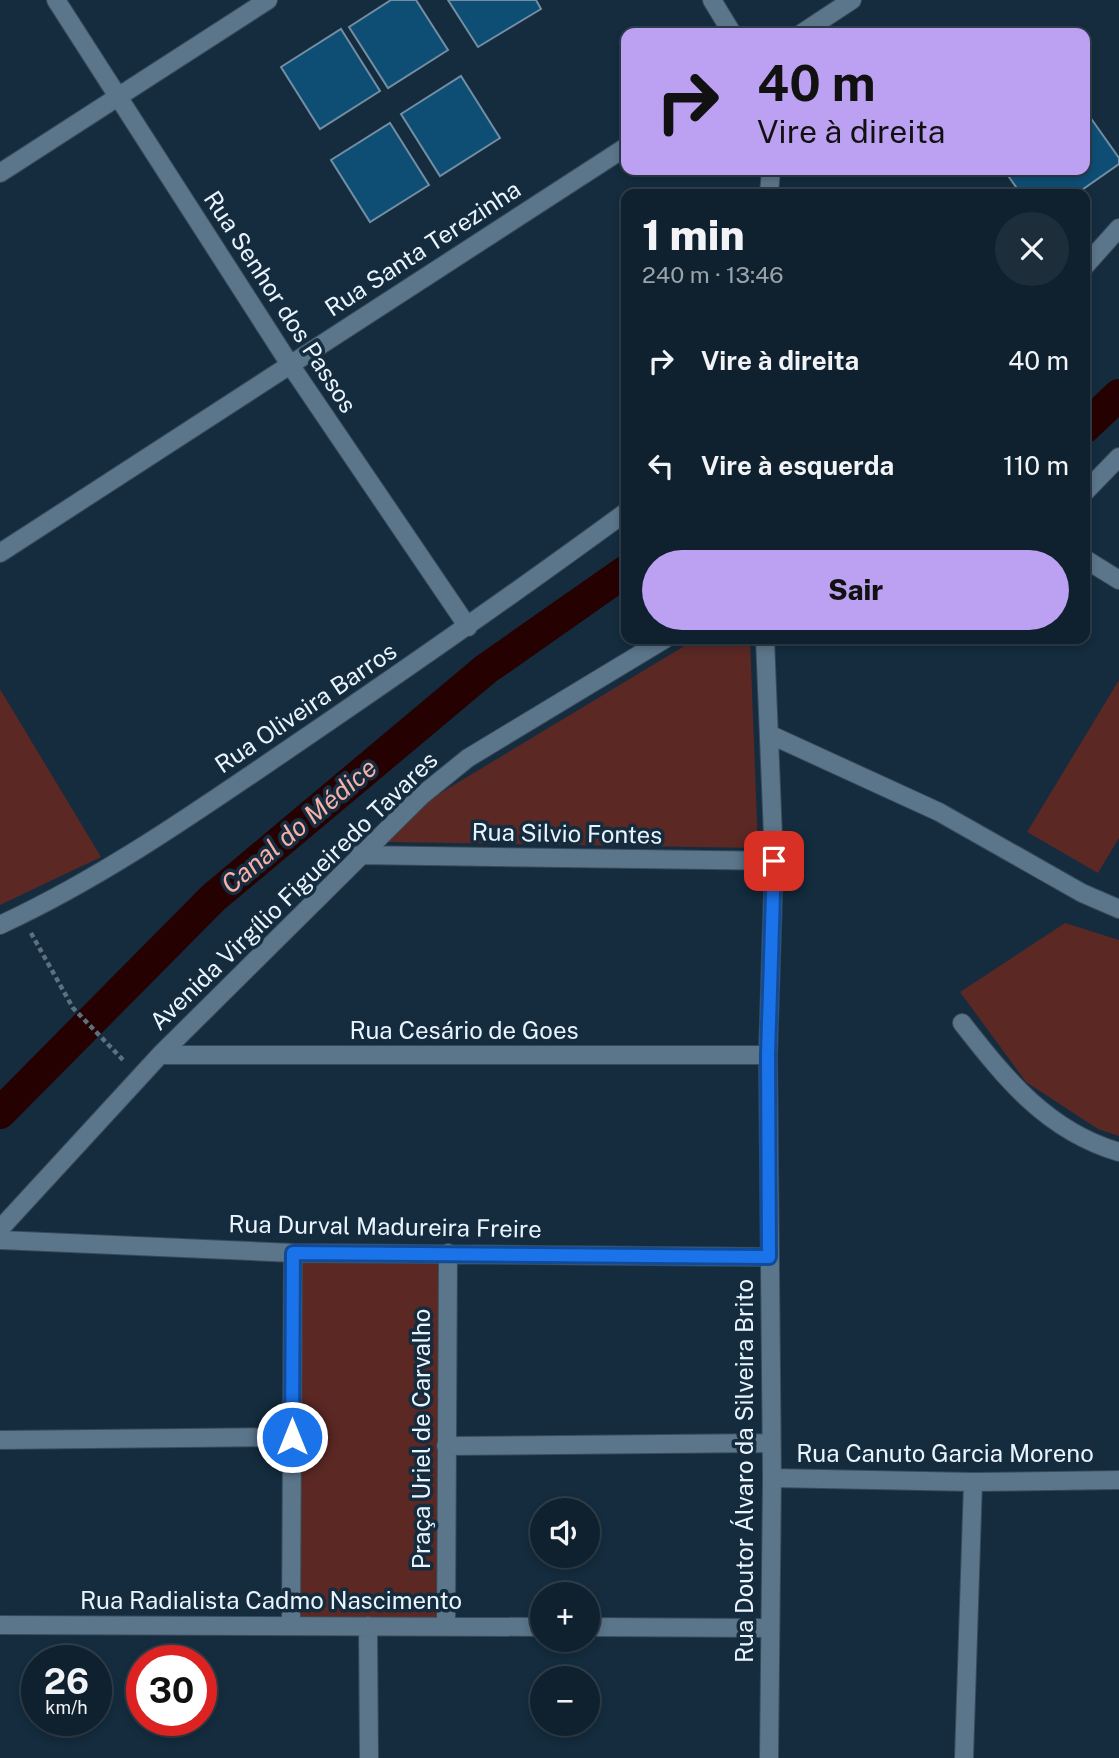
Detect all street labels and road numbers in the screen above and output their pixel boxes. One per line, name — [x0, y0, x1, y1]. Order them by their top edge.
street label: Rua Santa Terezinha — [320, 175, 525, 322]
street label: Rua Senhor dos Passos — [199, 185, 363, 418]
street label: Rua Oliveira Barros — [209, 636, 401, 778]
street label: Avenida Virgílio Figueiredo Tavares — [144, 745, 443, 1035]
street label: Rua Silvio Fontes — [471, 817, 663, 849]
street label: Rua Cesário de Goes — [349, 1016, 579, 1044]
street label: Rua Durval Madureira Freire — [228, 1209, 542, 1243]
street label: Rua Doutor Álvaro da Silveira Brito — [730, 1279, 758, 1663]
street label: Praça Uriel de Carvalho — [407, 1309, 435, 1569]
street label: Rua Canuto Garcia Moreno — [796, 1439, 1094, 1467]
street label: Rua Radialista Cadmo Nascimento — [80, 1586, 462, 1614]

